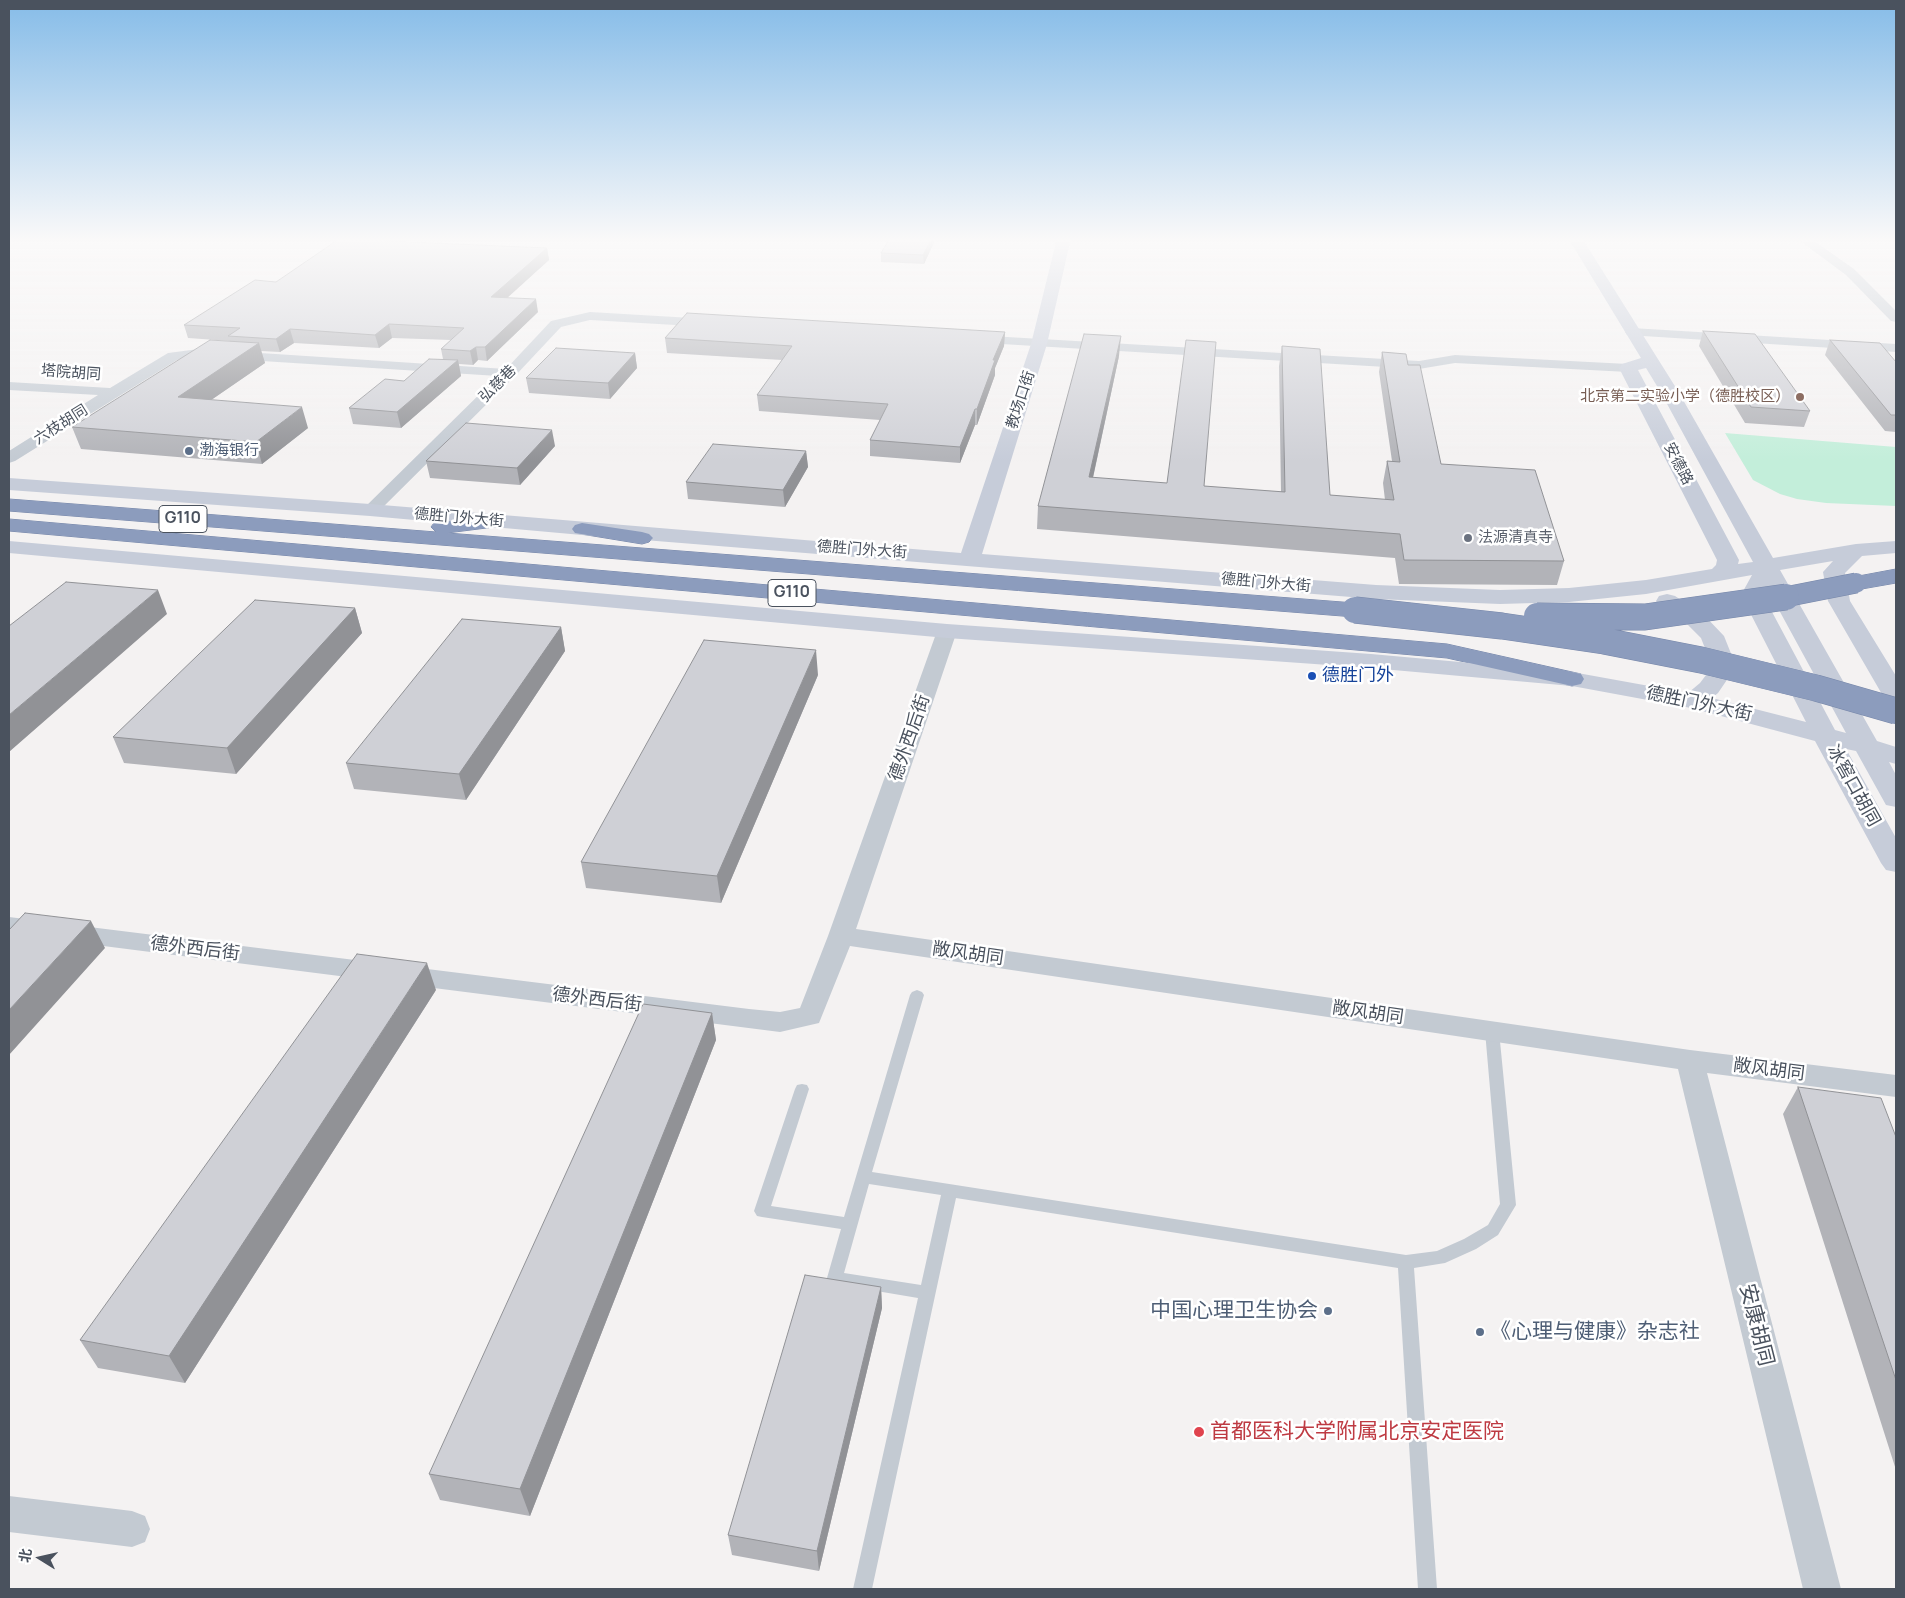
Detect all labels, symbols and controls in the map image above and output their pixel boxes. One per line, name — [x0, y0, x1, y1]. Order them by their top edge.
street label: 塔院胡同 — [40, 362, 102, 384]
street label: 弘慈巷 — [476, 362, 520, 406]
street label: 教场口街 — [1003, 369, 1039, 431]
place label: 北京第二实验小学（德胜校区） — [1580, 388, 1790, 406]
marker: 北京第二实验小学（德胜校区） — [1794, 391, 1806, 403]
street label: 六枝胡同 — [31, 401, 91, 449]
street label: 安德路 — [1660, 440, 1696, 488]
place label: 渤海银行 — [199, 442, 259, 460]
marker: 渤海银行 — [183, 445, 195, 457]
street label: 德胜门外大街 — [413, 505, 505, 531]
road number: G110 — [159, 506, 207, 532]
place label: 法源清真寺 — [1478, 529, 1553, 547]
marker: 法源清真寺 — [1462, 532, 1474, 544]
street label: 德胜门外大街 — [816, 538, 908, 562]
street label: 德胜门外大街 — [1220, 570, 1312, 596]
road number: G110 — [768, 580, 816, 606]
place label: 德胜门外 — [1322, 665, 1394, 687]
marker: 德胜门外 — [1306, 670, 1318, 682]
street label: 德胜门外大街 — [1644, 682, 1754, 726]
street label: 德外西后街 — [885, 692, 935, 784]
street label: 冰窖口胡同 — [1822, 741, 1884, 831]
street label: 德外西后街 — [149, 933, 241, 965]
street label: 敞风胡同 — [931, 938, 1005, 970]
street label: 德外西后街 — [551, 984, 643, 1016]
street label: 敞风胡同 — [1331, 997, 1405, 1029]
street label: 敞风胡同 — [1732, 1055, 1806, 1085]
street label: 安康胡同 — [1734, 1281, 1778, 1369]
place label: 中国心理卫生协会 — [1150, 1298, 1318, 1324]
marker: 中国心理卫生协会 — [1322, 1305, 1334, 1317]
place label: 《心理与健康》杂志社 — [1490, 1319, 1700, 1345]
marker: 《心理与健康》杂志社 — [1474, 1326, 1486, 1338]
place label: 首都医科大学附属北京安定医院 — [1210, 1419, 1504, 1445]
marker: 首都医科大学附属北京安定医院 — [1192, 1425, 1206, 1439]
north arrow — [15, 1533, 65, 1583]
text: 北 — [14, 1547, 35, 1564]

